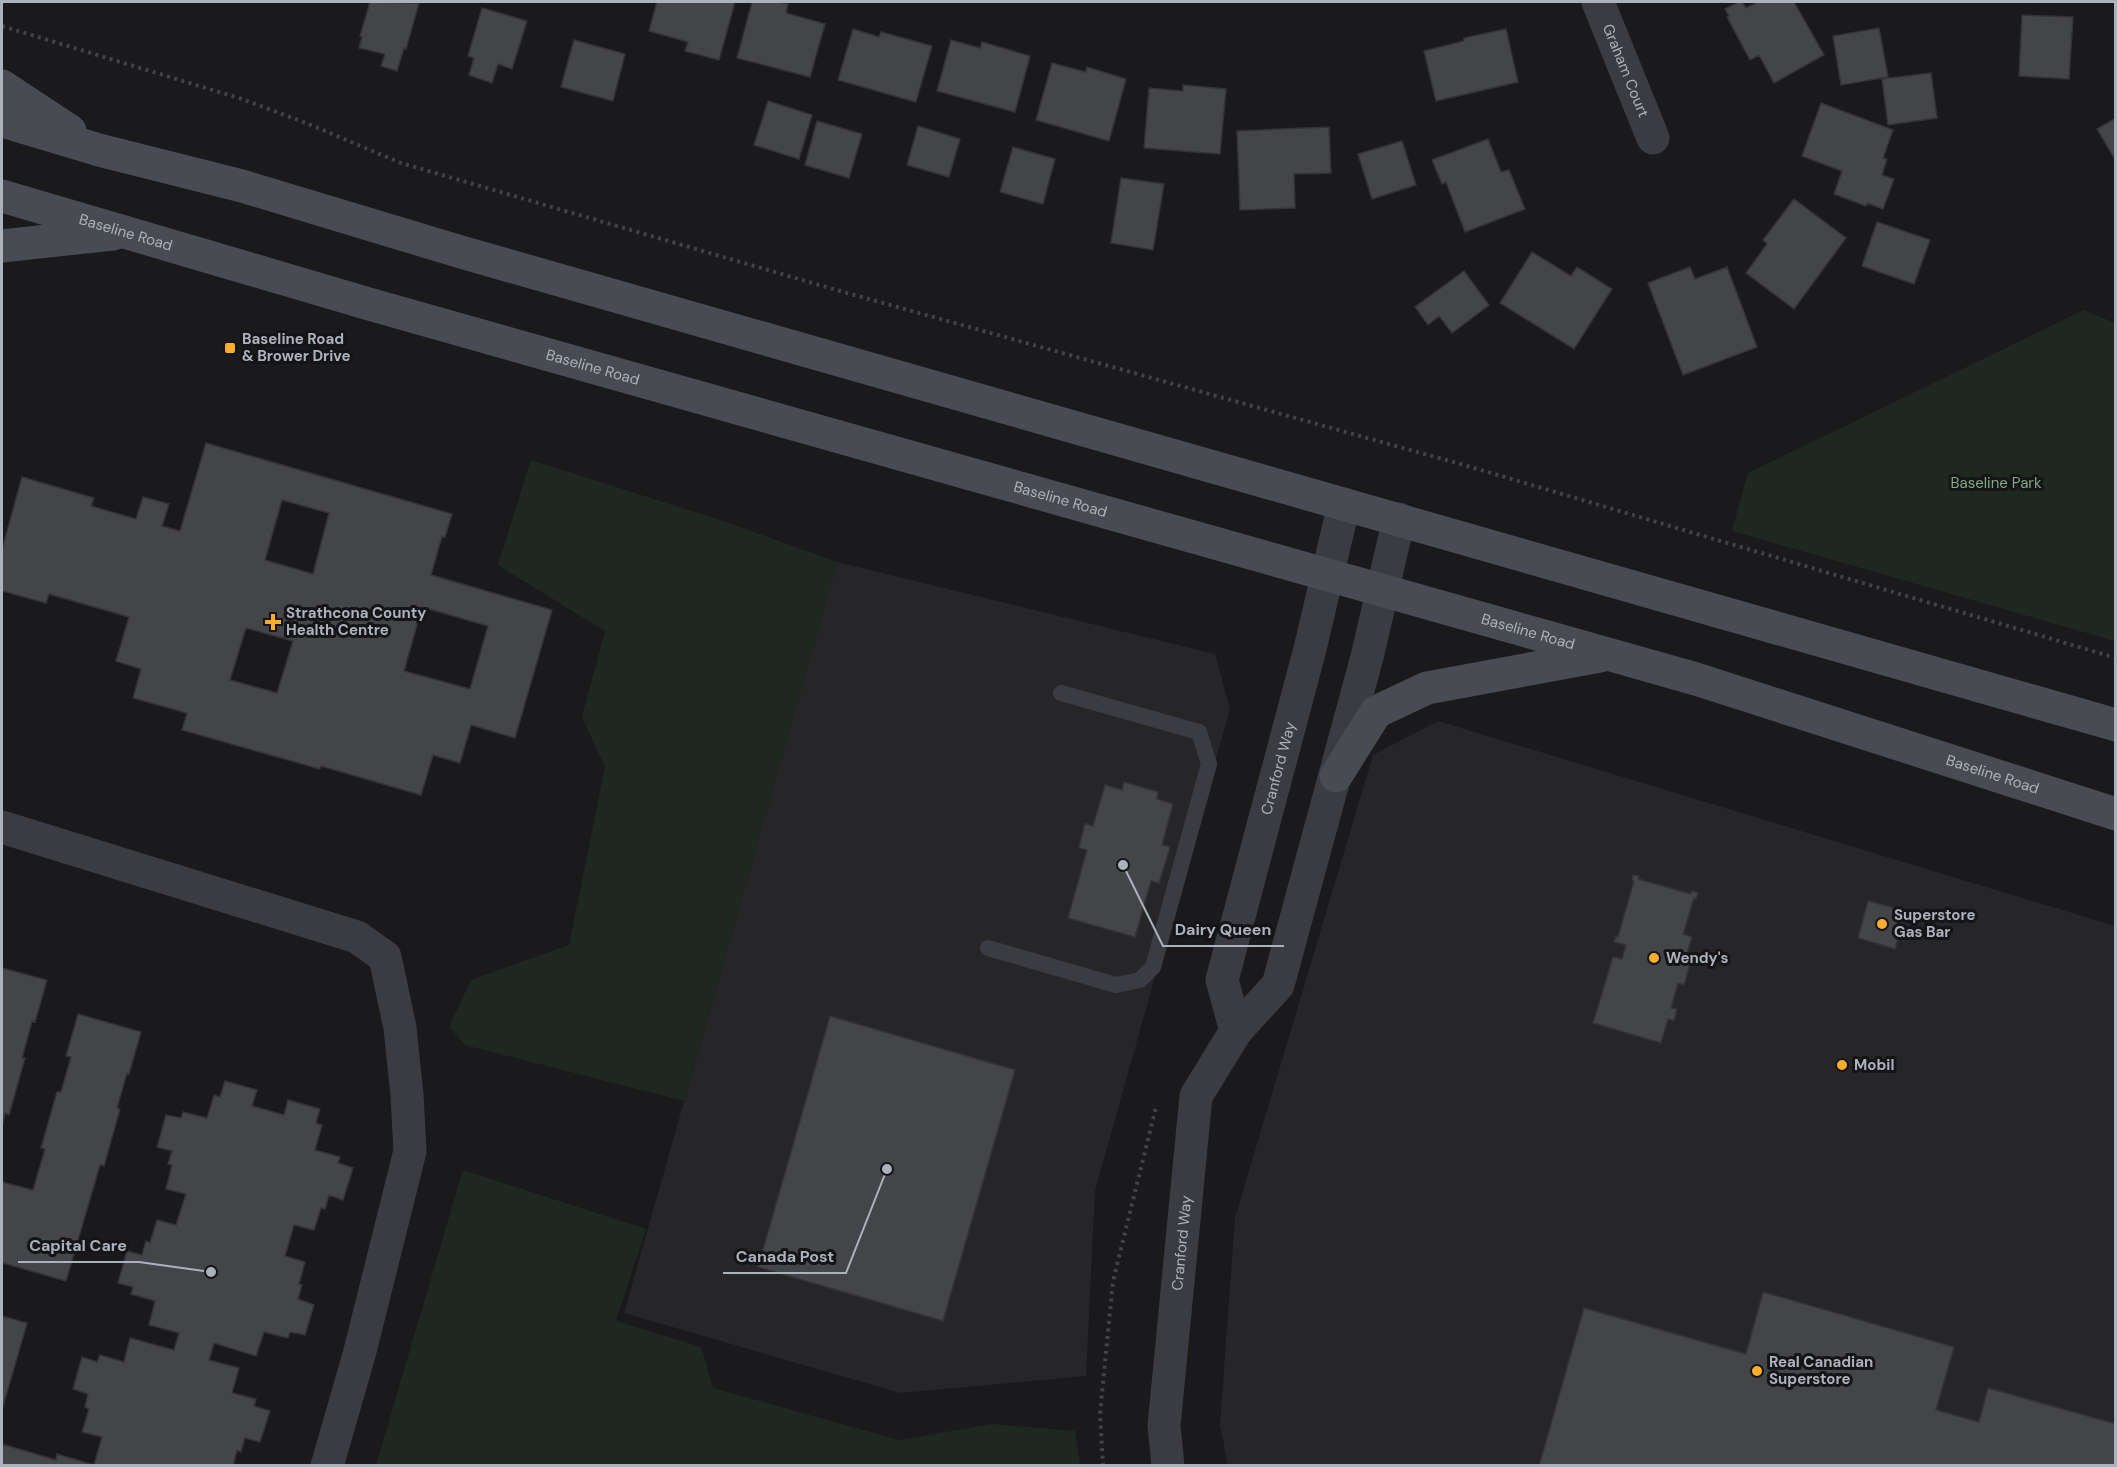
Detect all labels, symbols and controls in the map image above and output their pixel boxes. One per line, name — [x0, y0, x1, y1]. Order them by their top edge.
street label: Graham Court — [1598, 21, 1654, 120]
street label: Baseline Road — [77, 209, 175, 256]
place label: Baseline Road & Brower Drive — [242, 329, 350, 366]
marker: Baseline Road & Brower Drive — [223, 341, 237, 355]
street label: Baseline Road — [544, 344, 642, 390]
park label: Baseline Park — [1951, 473, 2042, 493]
street label: Baseline Road — [1011, 477, 1109, 522]
place label: Strathcona County Health Centre — [286, 603, 426, 640]
street label: Baseline Road — [1479, 609, 1577, 654]
marker: Strathcona County Health Centre — [264, 613, 282, 631]
street label: Cranford Way — [1256, 719, 1300, 817]
street label: Baseline Road — [1944, 750, 2041, 799]
place label: Superstore Gas Bar — [1894, 905, 1976, 942]
callout: Dairy Queen — [1163, 912, 1284, 946]
marker: Superstore Gas Bar — [1875, 917, 1889, 931]
text: Dairy Queen — [1175, 919, 1271, 940]
place label: Wendy's — [1666, 948, 1729, 968]
marker: Wendy's — [1647, 951, 1661, 965]
place label: Mobil — [1854, 1055, 1894, 1075]
marker: Mobil — [1835, 1058, 1849, 1072]
street label: Cranford Way — [1167, 1194, 1196, 1292]
callout: Capital Care — [18, 1228, 139, 1262]
text: Capital Care — [29, 1235, 127, 1256]
callout: Canada Post — [723, 1239, 846, 1273]
text: Canada Post — [736, 1246, 834, 1267]
place label: Real Canadian Superstore — [1769, 1352, 1873, 1389]
marker: Real Canadian Superstore — [1750, 1364, 1764, 1378]

